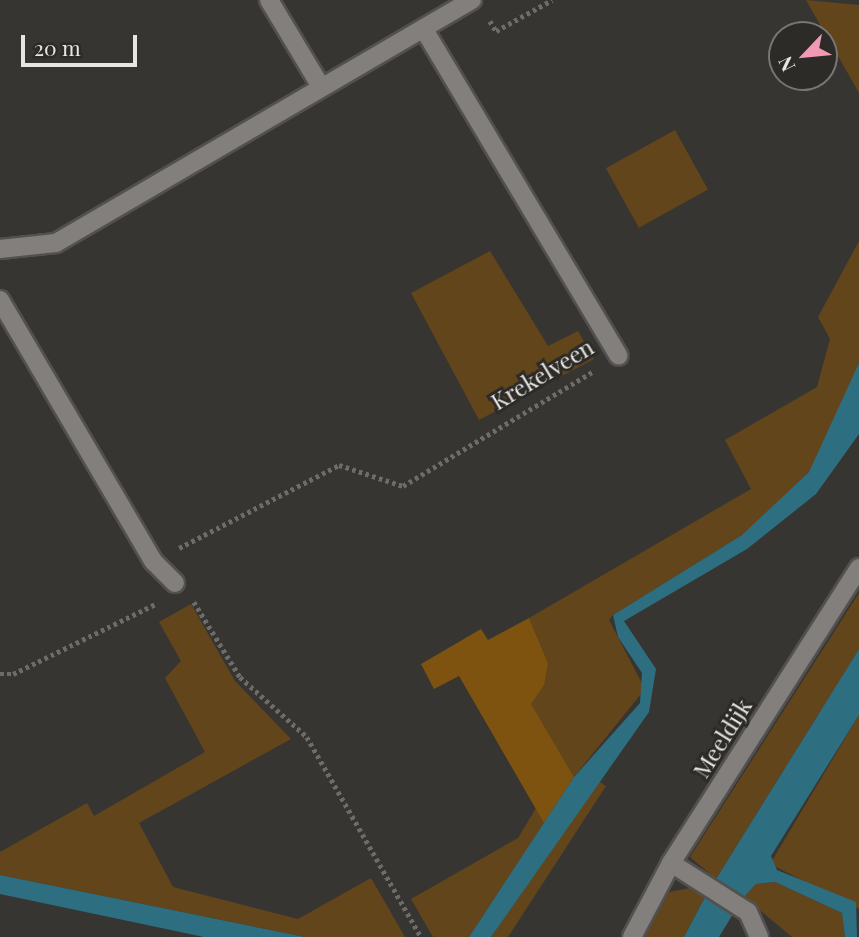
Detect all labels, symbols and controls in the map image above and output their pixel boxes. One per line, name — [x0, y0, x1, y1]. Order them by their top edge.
scale bar — [24, 21, 140, 65]
north arrow — [768, 21, 838, 91]
text: 20 m — [34, 33, 81, 61]
text: N — [771, 52, 801, 76]
street label: Krekelveen — [486, 333, 598, 415]
street label: Meeldijk — [687, 693, 757, 783]

